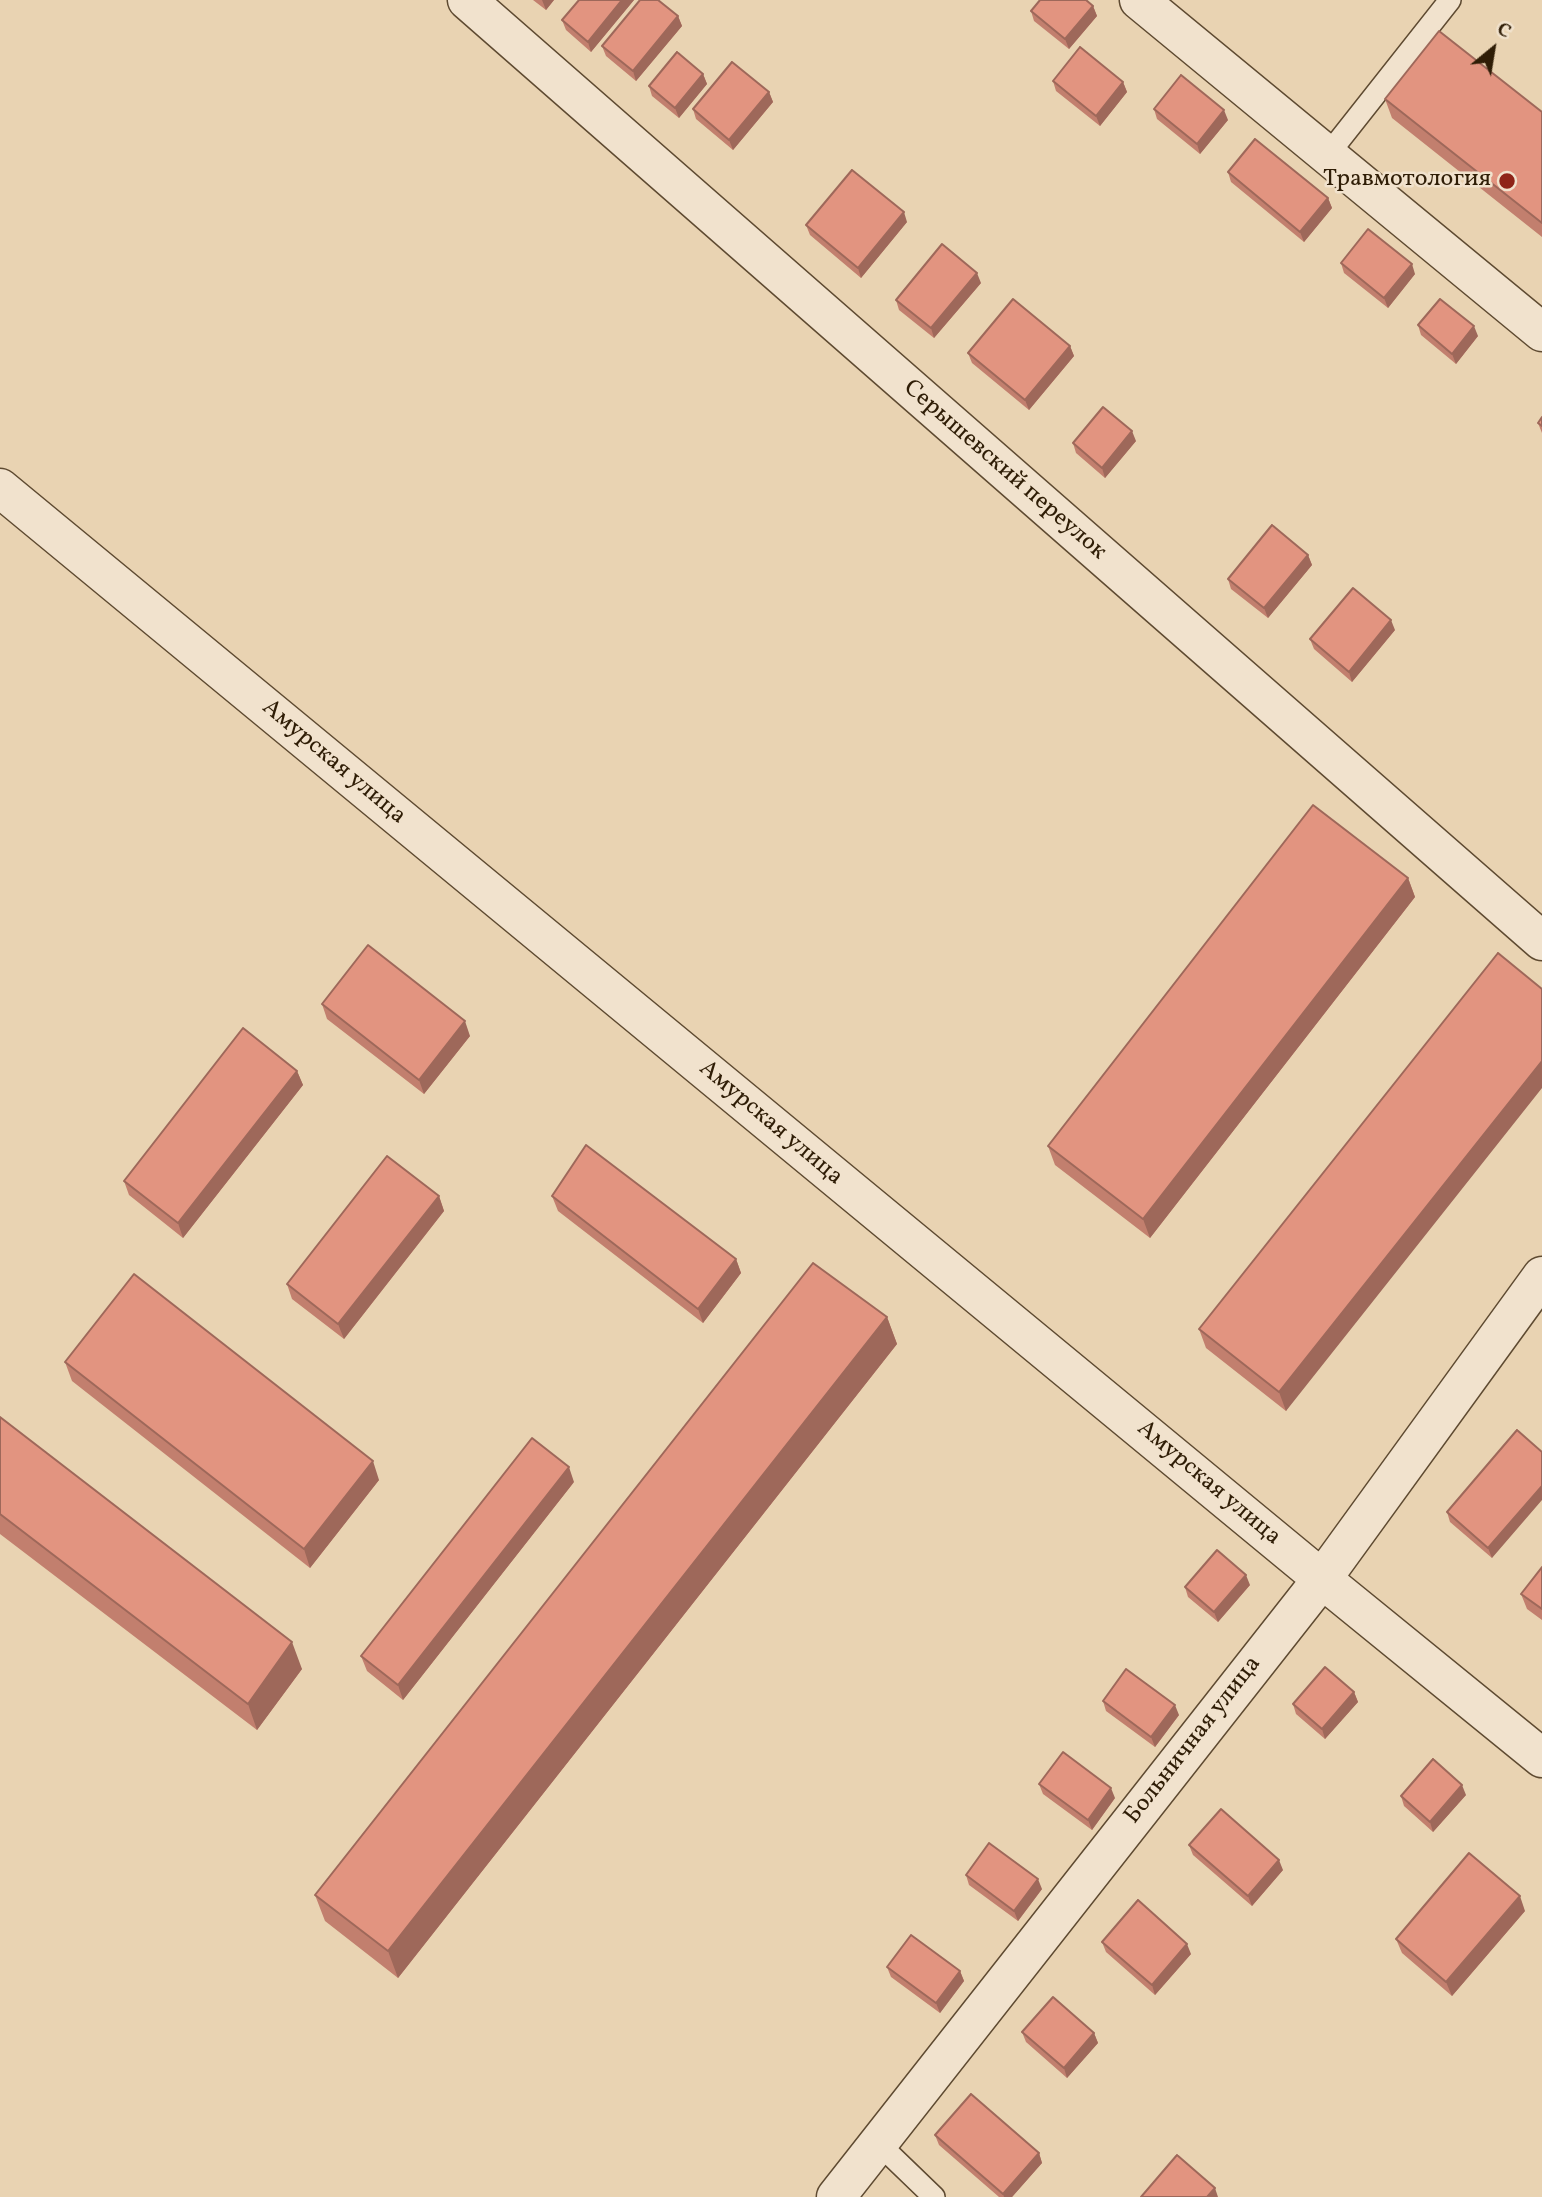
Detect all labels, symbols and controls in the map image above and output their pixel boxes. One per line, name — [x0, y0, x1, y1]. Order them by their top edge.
north arrow — [1458, 14, 1528, 84]
text: С — [1492, 17, 1515, 45]
place label: Травмотология — [1323, 167, 1491, 195]
marker: Травмотология — [1497, 171, 1517, 191]
street label: Серышевский переулок — [896, 375, 1112, 567]
street label: Амурская улица — [255, 694, 411, 832]
street label: Амурская улица — [692, 1055, 848, 1193]
street label: Амурская улица — [1130, 1415, 1286, 1553]
street label: Больничная улица — [1120, 1651, 1268, 1831]

